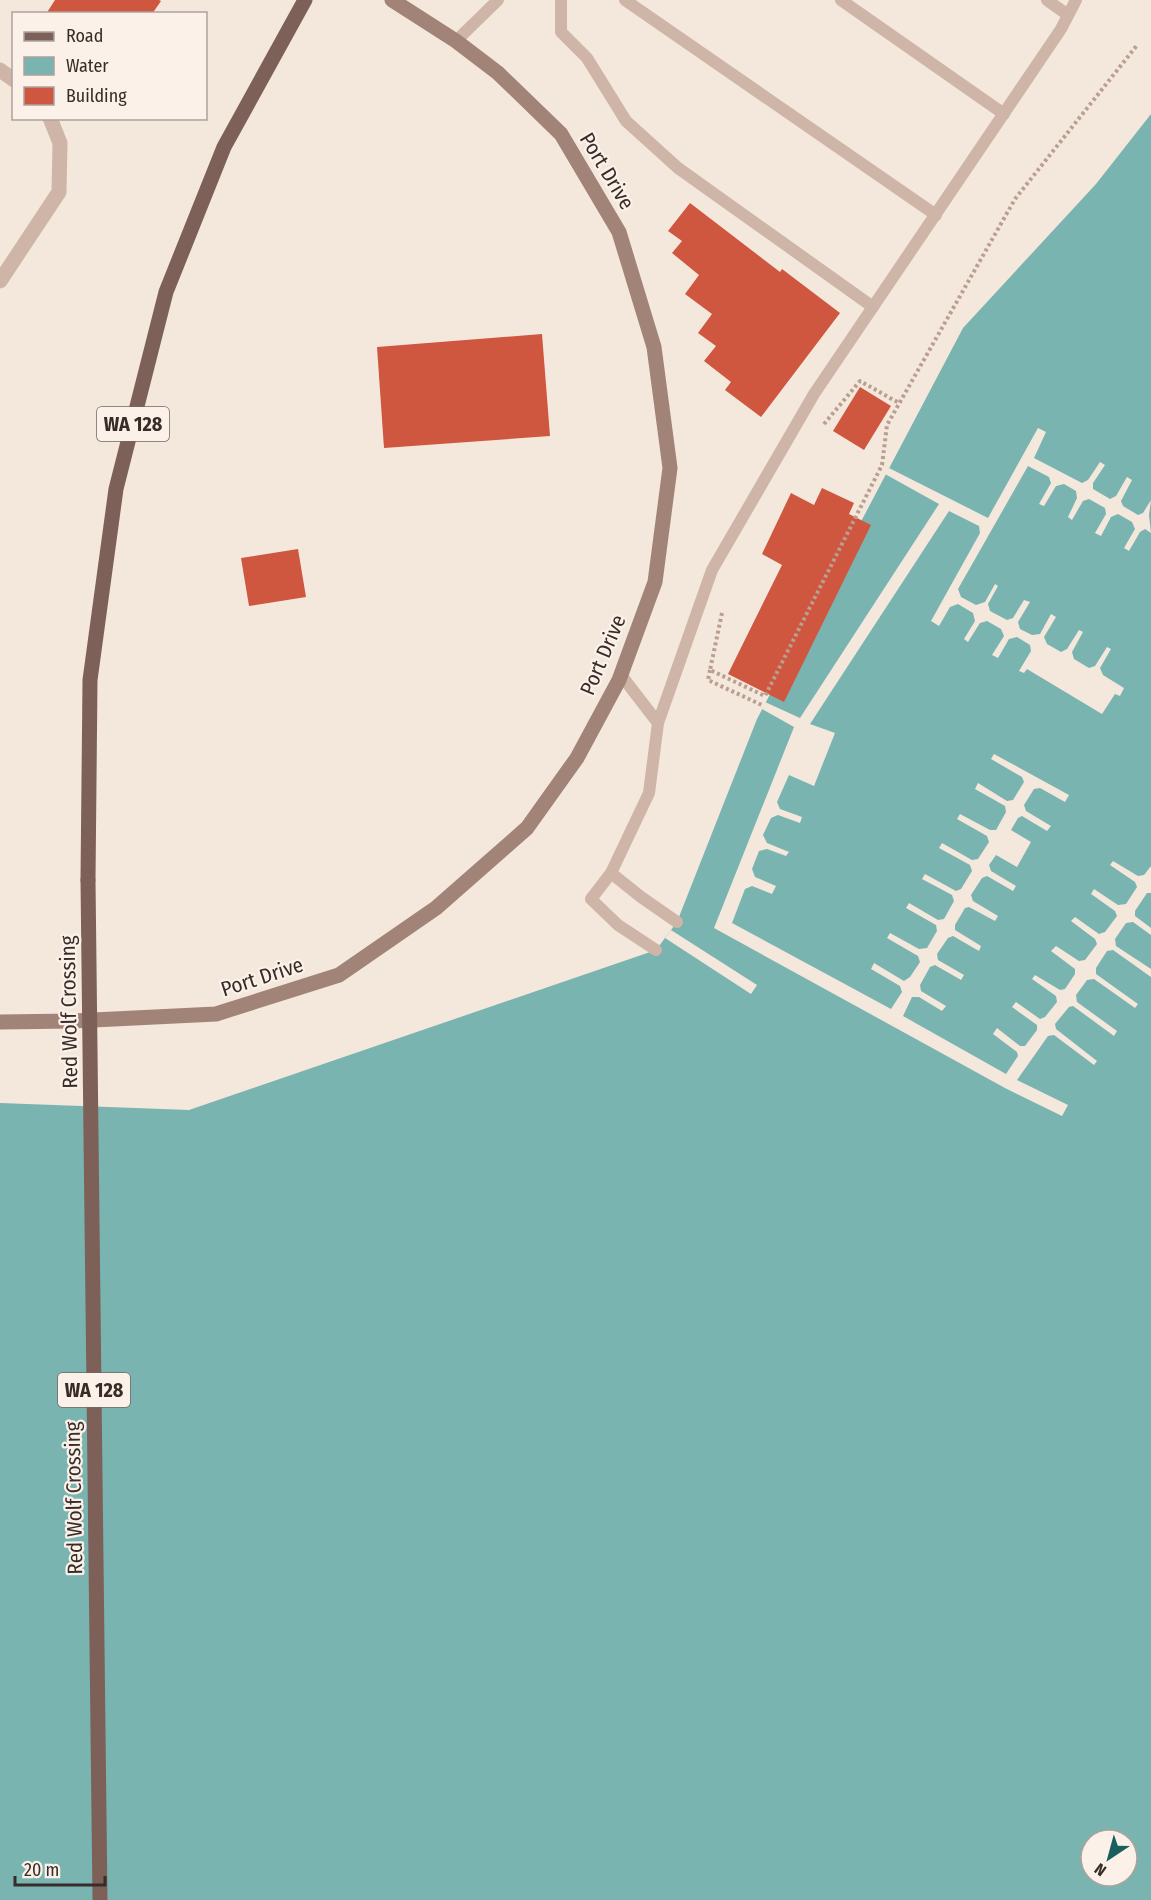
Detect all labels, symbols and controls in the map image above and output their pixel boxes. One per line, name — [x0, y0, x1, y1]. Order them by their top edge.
legend — [12, 12, 207, 120]
text: Road — [66, 25, 103, 47]
text: Water — [66, 55, 109, 77]
text: Building — [66, 85, 127, 107]
street label: Port Drive — [574, 128, 640, 214]
road number: WA 128 — [97, 407, 169, 441]
street label: Port Drive — [574, 611, 632, 699]
street label: Red Wolf Crossing — [55, 935, 83, 1089]
street label: Port Drive — [218, 952, 306, 1002]
road number: WA 128 — [58, 1373, 130, 1407]
street label: Red Wolf Crossing — [60, 1421, 88, 1575]
north arrow — [1079, 1828, 1139, 1888]
scale bar — [15, 1849, 105, 1887]
text: 20 m — [24, 1859, 59, 1881]
text: N — [1091, 1859, 1110, 1880]

